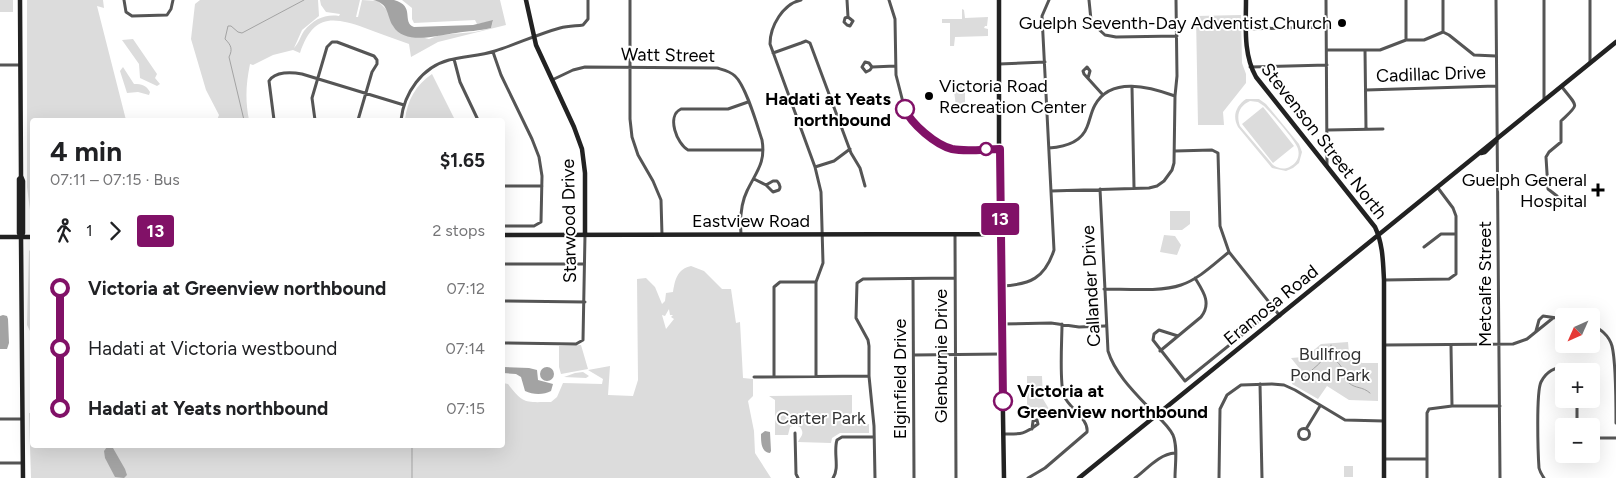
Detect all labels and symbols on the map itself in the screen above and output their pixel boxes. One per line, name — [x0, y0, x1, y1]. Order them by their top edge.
place label: Guelph Seventh-Day Adventist Church — [1019, 12, 1332, 34]
marker: Guelph Seventh-Day Adventist Church — [1336, 17, 1348, 29]
street label: Watt Street — [621, 43, 715, 67]
street label: Stevenson Street North — [1256, 59, 1392, 223]
street label: Cadillac Drive — [1376, 61, 1486, 87]
place label: Victoria Road Recreation Center — [939, 75, 1086, 118]
place label: Hadati at Yeats northbound — [765, 88, 892, 131]
marker: Victoria Road Recreation Center — [923, 90, 935, 102]
marker: Hadati at Yeats northbound — [895, 99, 915, 119]
unlabelled marker — [979, 142, 993, 156]
street label: Starwood Drive — [557, 158, 581, 283]
place label: Guelph General Hospital — [1462, 169, 1587, 212]
marker: Guelph General Hospital — [1591, 183, 1605, 197]
line badge: 13 — [978, 203, 1022, 235]
street label: Eastview Road — [692, 210, 810, 232]
street label: Metcalfe Street — [1474, 221, 1496, 347]
street label: Callander Drive — [1077, 224, 1105, 347]
street label: Eramosa Road — [1219, 260, 1323, 350]
street label: Glenburnie Drive — [930, 289, 952, 423]
north arrow — [1555, 308, 1600, 352]
street label: Elginfield Drive — [889, 319, 911, 439]
park label: Bullfrog Pond Park — [1290, 343, 1370, 386]
place label: Victoria at Greenview northbound — [1017, 380, 1208, 423]
marker: Victoria at Greenview northbound — [993, 391, 1013, 411]
park label: Carter Park — [776, 407, 866, 429]

